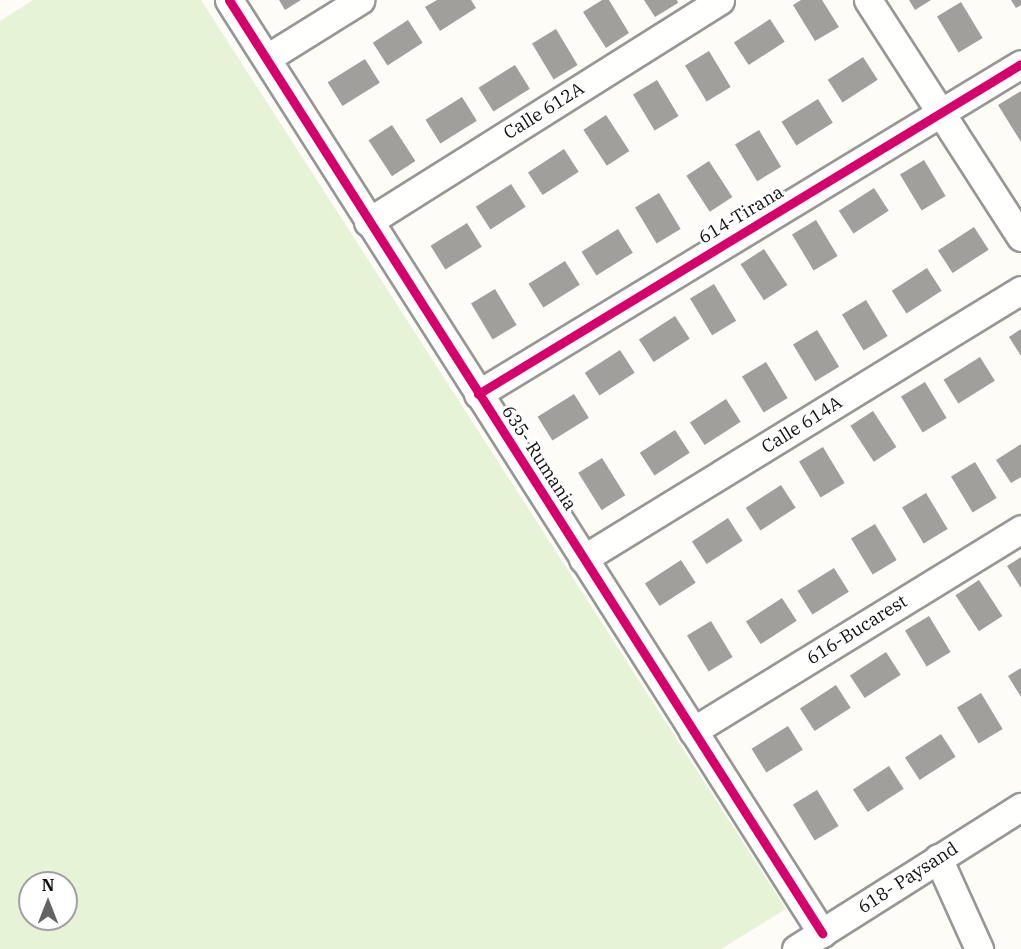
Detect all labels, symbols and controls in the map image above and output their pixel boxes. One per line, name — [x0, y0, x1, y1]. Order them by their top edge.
street label: Calle 612A — [500, 78, 588, 144]
street label: 614-Tirana — [695, 181, 787, 249]
street label: Calle 614A — [758, 392, 846, 458]
street label: 635- Rumania — [497, 401, 581, 515]
street label: 616-Bucarest — [803, 591, 911, 669]
street label: 618- Paysand — [854, 838, 962, 918]
north arrow — [18, 871, 78, 931]
text: N — [42, 875, 54, 895]

